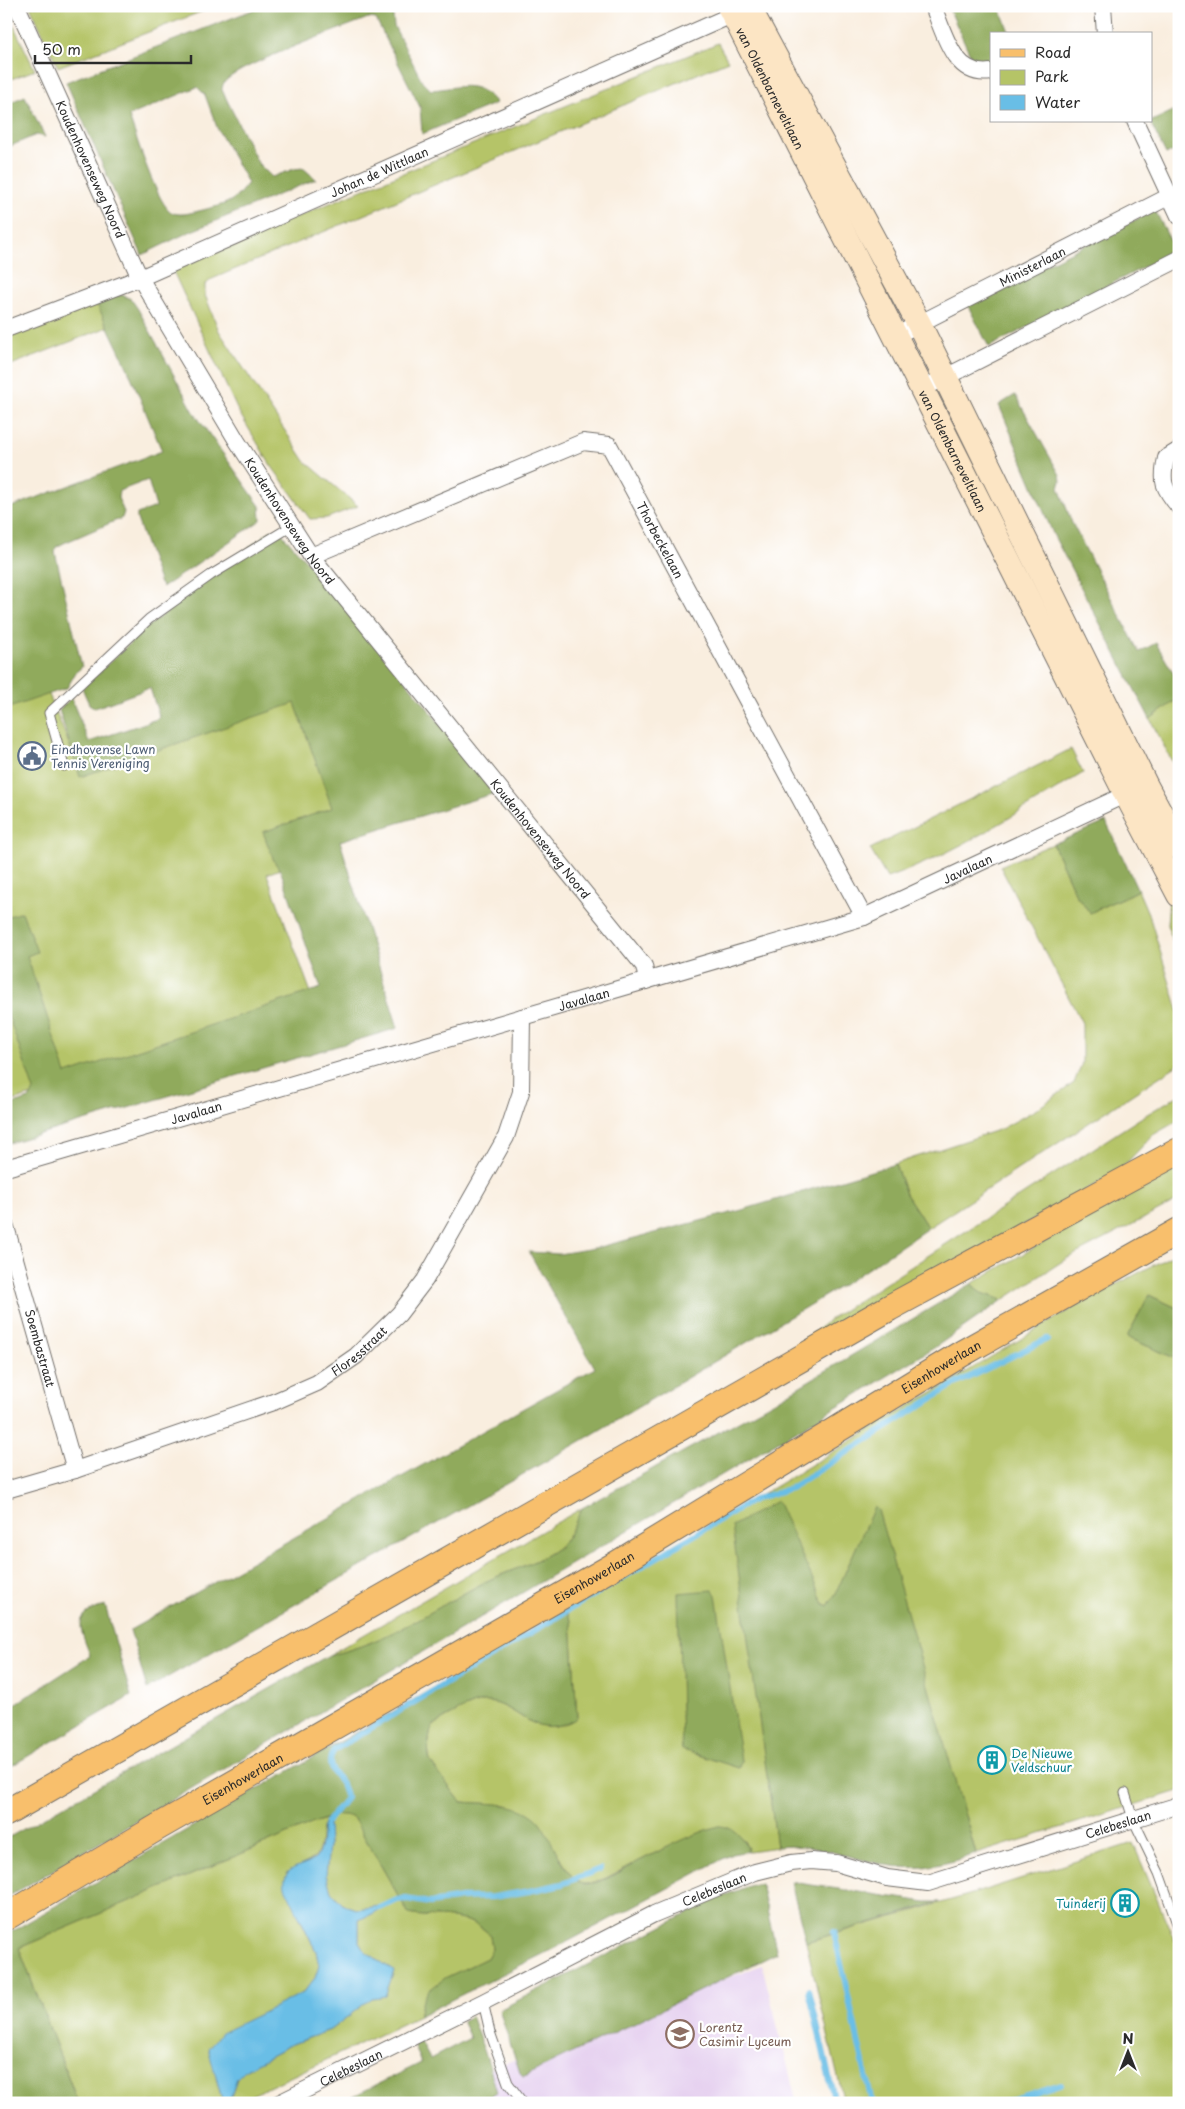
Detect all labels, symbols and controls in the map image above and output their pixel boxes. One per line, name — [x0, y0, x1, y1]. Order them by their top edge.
street label: van Oldenbarneveltlaan — [732, 24, 809, 152]
scale bar — [35, 32, 191, 64]
legend — [990, 32, 1152, 122]
text: 50 m — [42, 37, 81, 60]
text: Road — [1035, 40, 1071, 63]
text: Park — [1035, 64, 1069, 87]
text: Water — [1035, 90, 1080, 113]
street label: Koudenhovenseweg Noord — [52, 97, 130, 241]
street label: Johan de Wittlaan — [327, 142, 431, 201]
street label: Ministerlaan — [996, 242, 1069, 291]
street label: van Oldenbarneveltlaan — [915, 387, 991, 515]
street label: Koudenhovenseweg Noord — [241, 454, 339, 588]
street label: Thorbeckelaan — [632, 498, 688, 581]
place label: Eindhovense Lawn Tennis Vereniging — [51, 740, 155, 772]
public building icon: Eindhovense Lawn Tennis Vereniging — [17, 741, 47, 771]
street label: Koudenhovenseweg Noord — [486, 775, 595, 902]
street label: Javalaan — [940, 849, 995, 888]
street label: Javalaan — [556, 983, 612, 1015]
street label: Javalaan — [168, 1096, 224, 1128]
street label: Soembastraat — [21, 1307, 60, 1389]
street label: Floresstraat — [327, 1322, 391, 1380]
street label: Eisenhowerlaan — [898, 1336, 984, 1398]
street label: Eisenhowerlaan — [550, 1547, 637, 1608]
place label: De Nieuwe Veldschuur — [1011, 1744, 1073, 1776]
building icon: De Nieuwe Veldschuur — [977, 1745, 1007, 1775]
street label: Eisenhowerlaan — [199, 1748, 286, 1809]
street label: Celebeslaan — [1083, 1805, 1153, 1843]
street label: Celebeslaan — [679, 1868, 749, 1910]
building icon: Tuinderij — [1110, 1888, 1140, 1918]
place label: Tuinderij — [1056, 1894, 1106, 1912]
place label: Lorentz Casimir Lyceum — [699, 2018, 791, 2050]
school or university icon: Lorentz Casimir Lyceum — [665, 2019, 695, 2049]
north arrow — [1102, 2026, 1152, 2076]
text: N — [1122, 2028, 1134, 2049]
street label: Celebeslaan — [316, 2044, 385, 2091]

